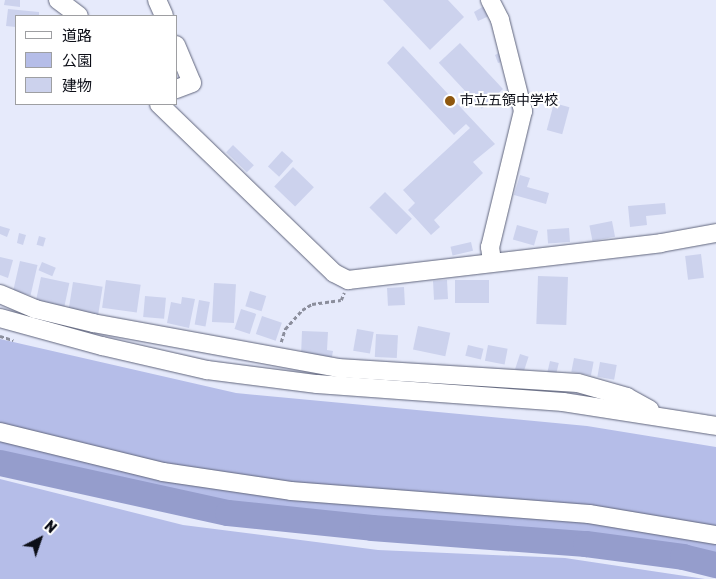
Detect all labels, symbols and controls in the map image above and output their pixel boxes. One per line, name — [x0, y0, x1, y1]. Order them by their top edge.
legend — [15, 15, 178, 105]
text: 道路 — [62, 27, 92, 45]
text: 公園 — [62, 52, 92, 70]
text: 建物 — [62, 77, 92, 95]
place label: 市立五領中学校 — [460, 93, 558, 109]
marker: 市立五領中学校 — [444, 95, 456, 107]
north arrow — [15, 514, 65, 564]
text: N — [41, 518, 60, 537]

